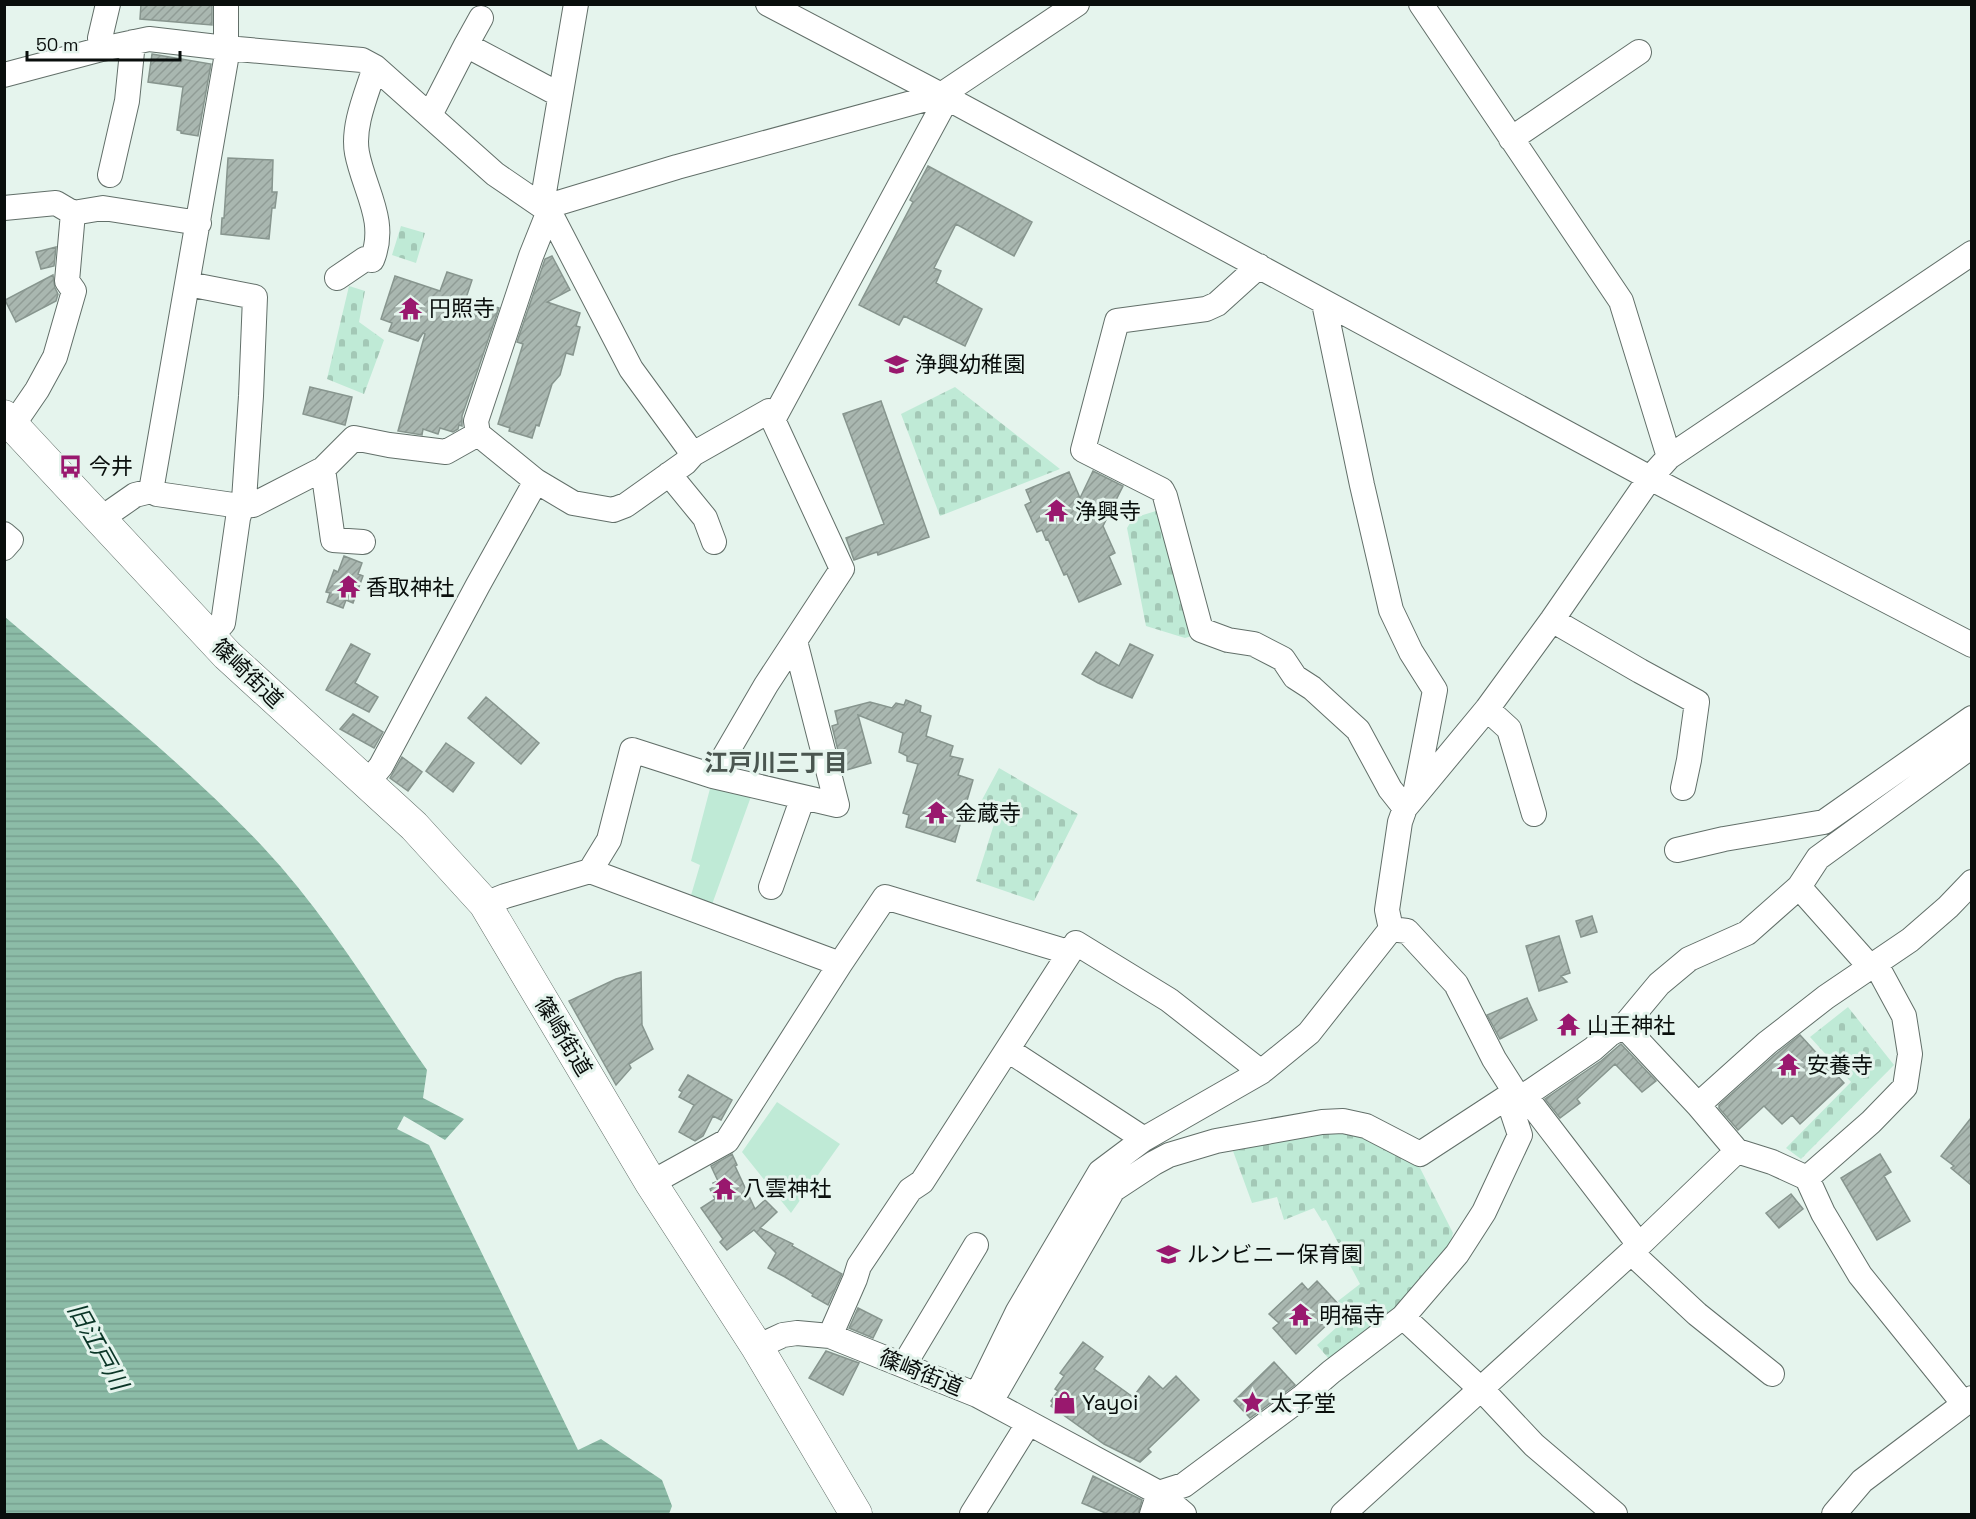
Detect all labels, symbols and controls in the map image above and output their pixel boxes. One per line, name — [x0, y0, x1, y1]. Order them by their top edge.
scale bar — [27, 24, 180, 62]
text: 50 m — [36, 33, 78, 56]
place label: 円照寺 — [429, 294, 495, 322]
temple icon: 円照寺 — [398, 295, 424, 321]
place label: 浄興幼稚園 — [915, 350, 1025, 378]
school or university icon: 浄興幼稚園 — [884, 351, 910, 377]
place label: 今井 — [89, 452, 133, 480]
bus stop icon: 今井 — [58, 453, 84, 479]
place label: 浄興寺 — [1075, 497, 1141, 525]
temple icon: 浄興寺 — [1044, 498, 1070, 524]
place label: 香取神社 — [366, 573, 454, 601]
temple icon: 香取神社 — [335, 574, 361, 600]
street label: 篠崎街道 — [207, 632, 289, 714]
district label: 江戸川三丁目 — [704, 747, 848, 778]
place label: 金蔵寺 — [955, 799, 1021, 827]
temple icon: 金蔵寺 — [924, 800, 950, 826]
street label: 篠崎街道 — [529, 991, 599, 1081]
place label: 山王神社 — [1587, 1011, 1675, 1039]
temple icon: 山王神社 — [1556, 1012, 1582, 1038]
place label: 安養寺 — [1807, 1051, 1873, 1079]
temple icon: 安養寺 — [1776, 1052, 1802, 1078]
place label: 八雲神社 — [743, 1174, 831, 1202]
temple icon: 八雲神社 — [712, 1175, 738, 1201]
place label: ルンビニー保育園 — [1187, 1240, 1363, 1268]
school or university icon: ルンビニー保育園 — [1156, 1241, 1182, 1267]
water label: 旧江戸川 — [61, 1297, 136, 1398]
place label: 明福寺 — [1319, 1301, 1385, 1329]
temple icon: 明福寺 — [1288, 1302, 1314, 1328]
street label: 篠崎街道 — [875, 1343, 967, 1401]
place label: Yayoi — [1082, 1388, 1138, 1416]
shop icon: Yayoi — [1051, 1389, 1077, 1415]
place label: 太子堂 — [1270, 1389, 1336, 1417]
place icon: 太子堂 — [1239, 1390, 1265, 1416]

